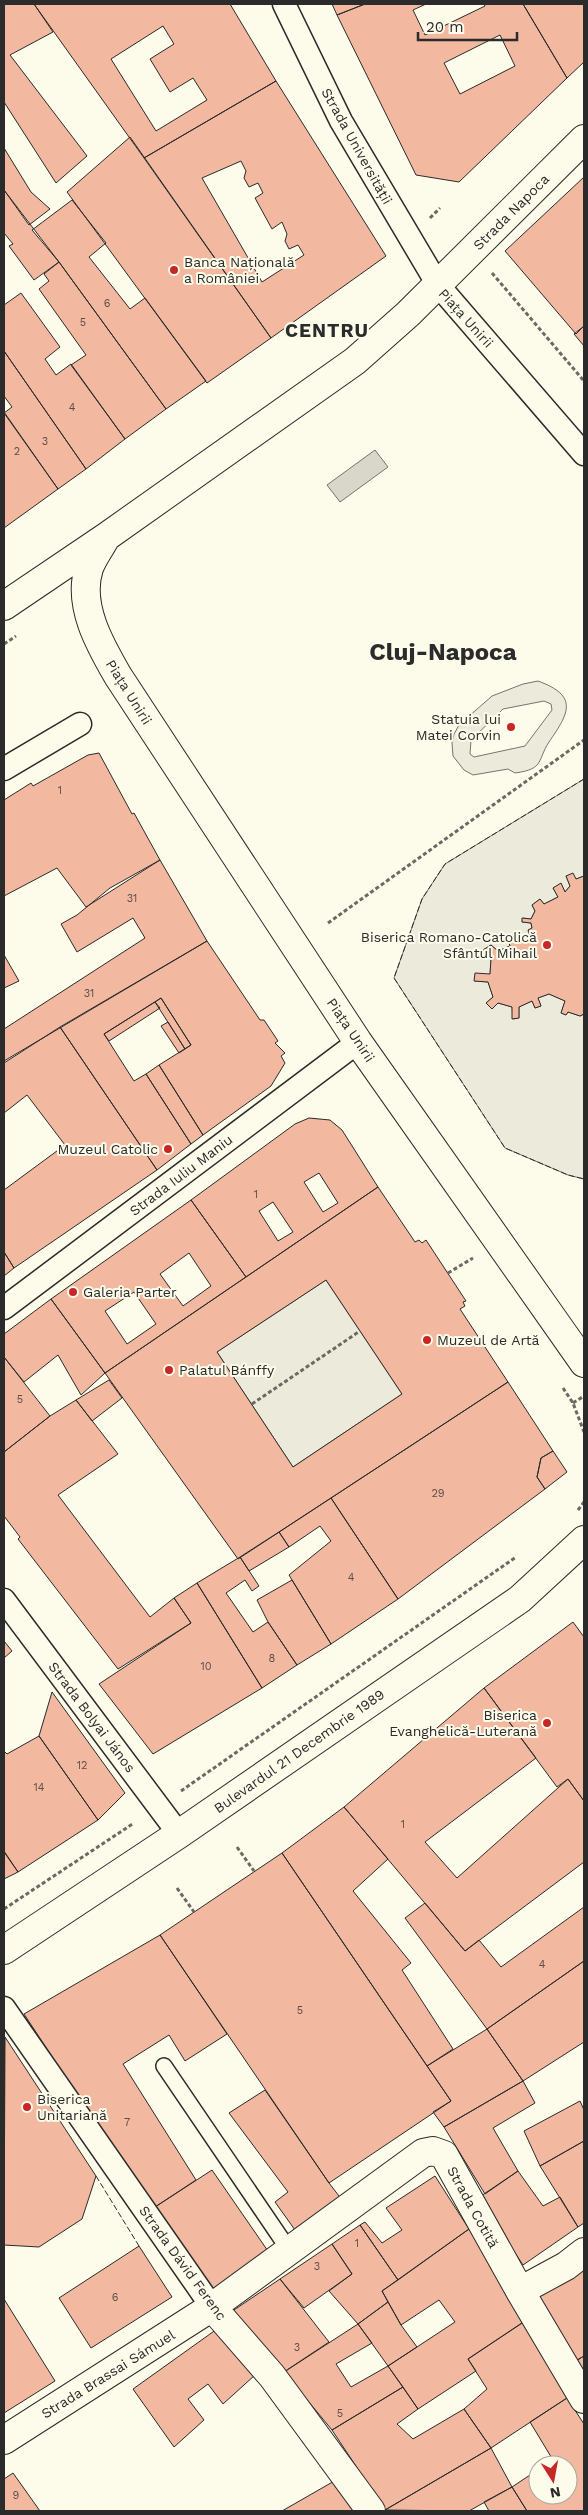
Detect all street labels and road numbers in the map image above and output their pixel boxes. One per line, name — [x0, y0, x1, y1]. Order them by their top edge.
street label: Strada Universității — [318, 85, 396, 207]
street label: Strada Napoca — [470, 171, 552, 253]
street label: Piața Unirii — [435, 285, 497, 351]
street label: Piața Unirii — [102, 657, 155, 728]
street label: Piața Unirii — [323, 995, 378, 1066]
street label: Strada Iuliu Maniu — [127, 1131, 235, 1219]
street label: Strada Bolyai János — [45, 1659, 139, 1775]
street label: Bulevardul 21 Decembrie 1989 — [211, 1686, 387, 1816]
street label: Strada Cotită — [444, 2163, 502, 2251]
street label: Strada Dávid Ferenc — [136, 2203, 230, 2324]
street label: Strada Brassai Sámuel — [38, 2326, 178, 2422]

